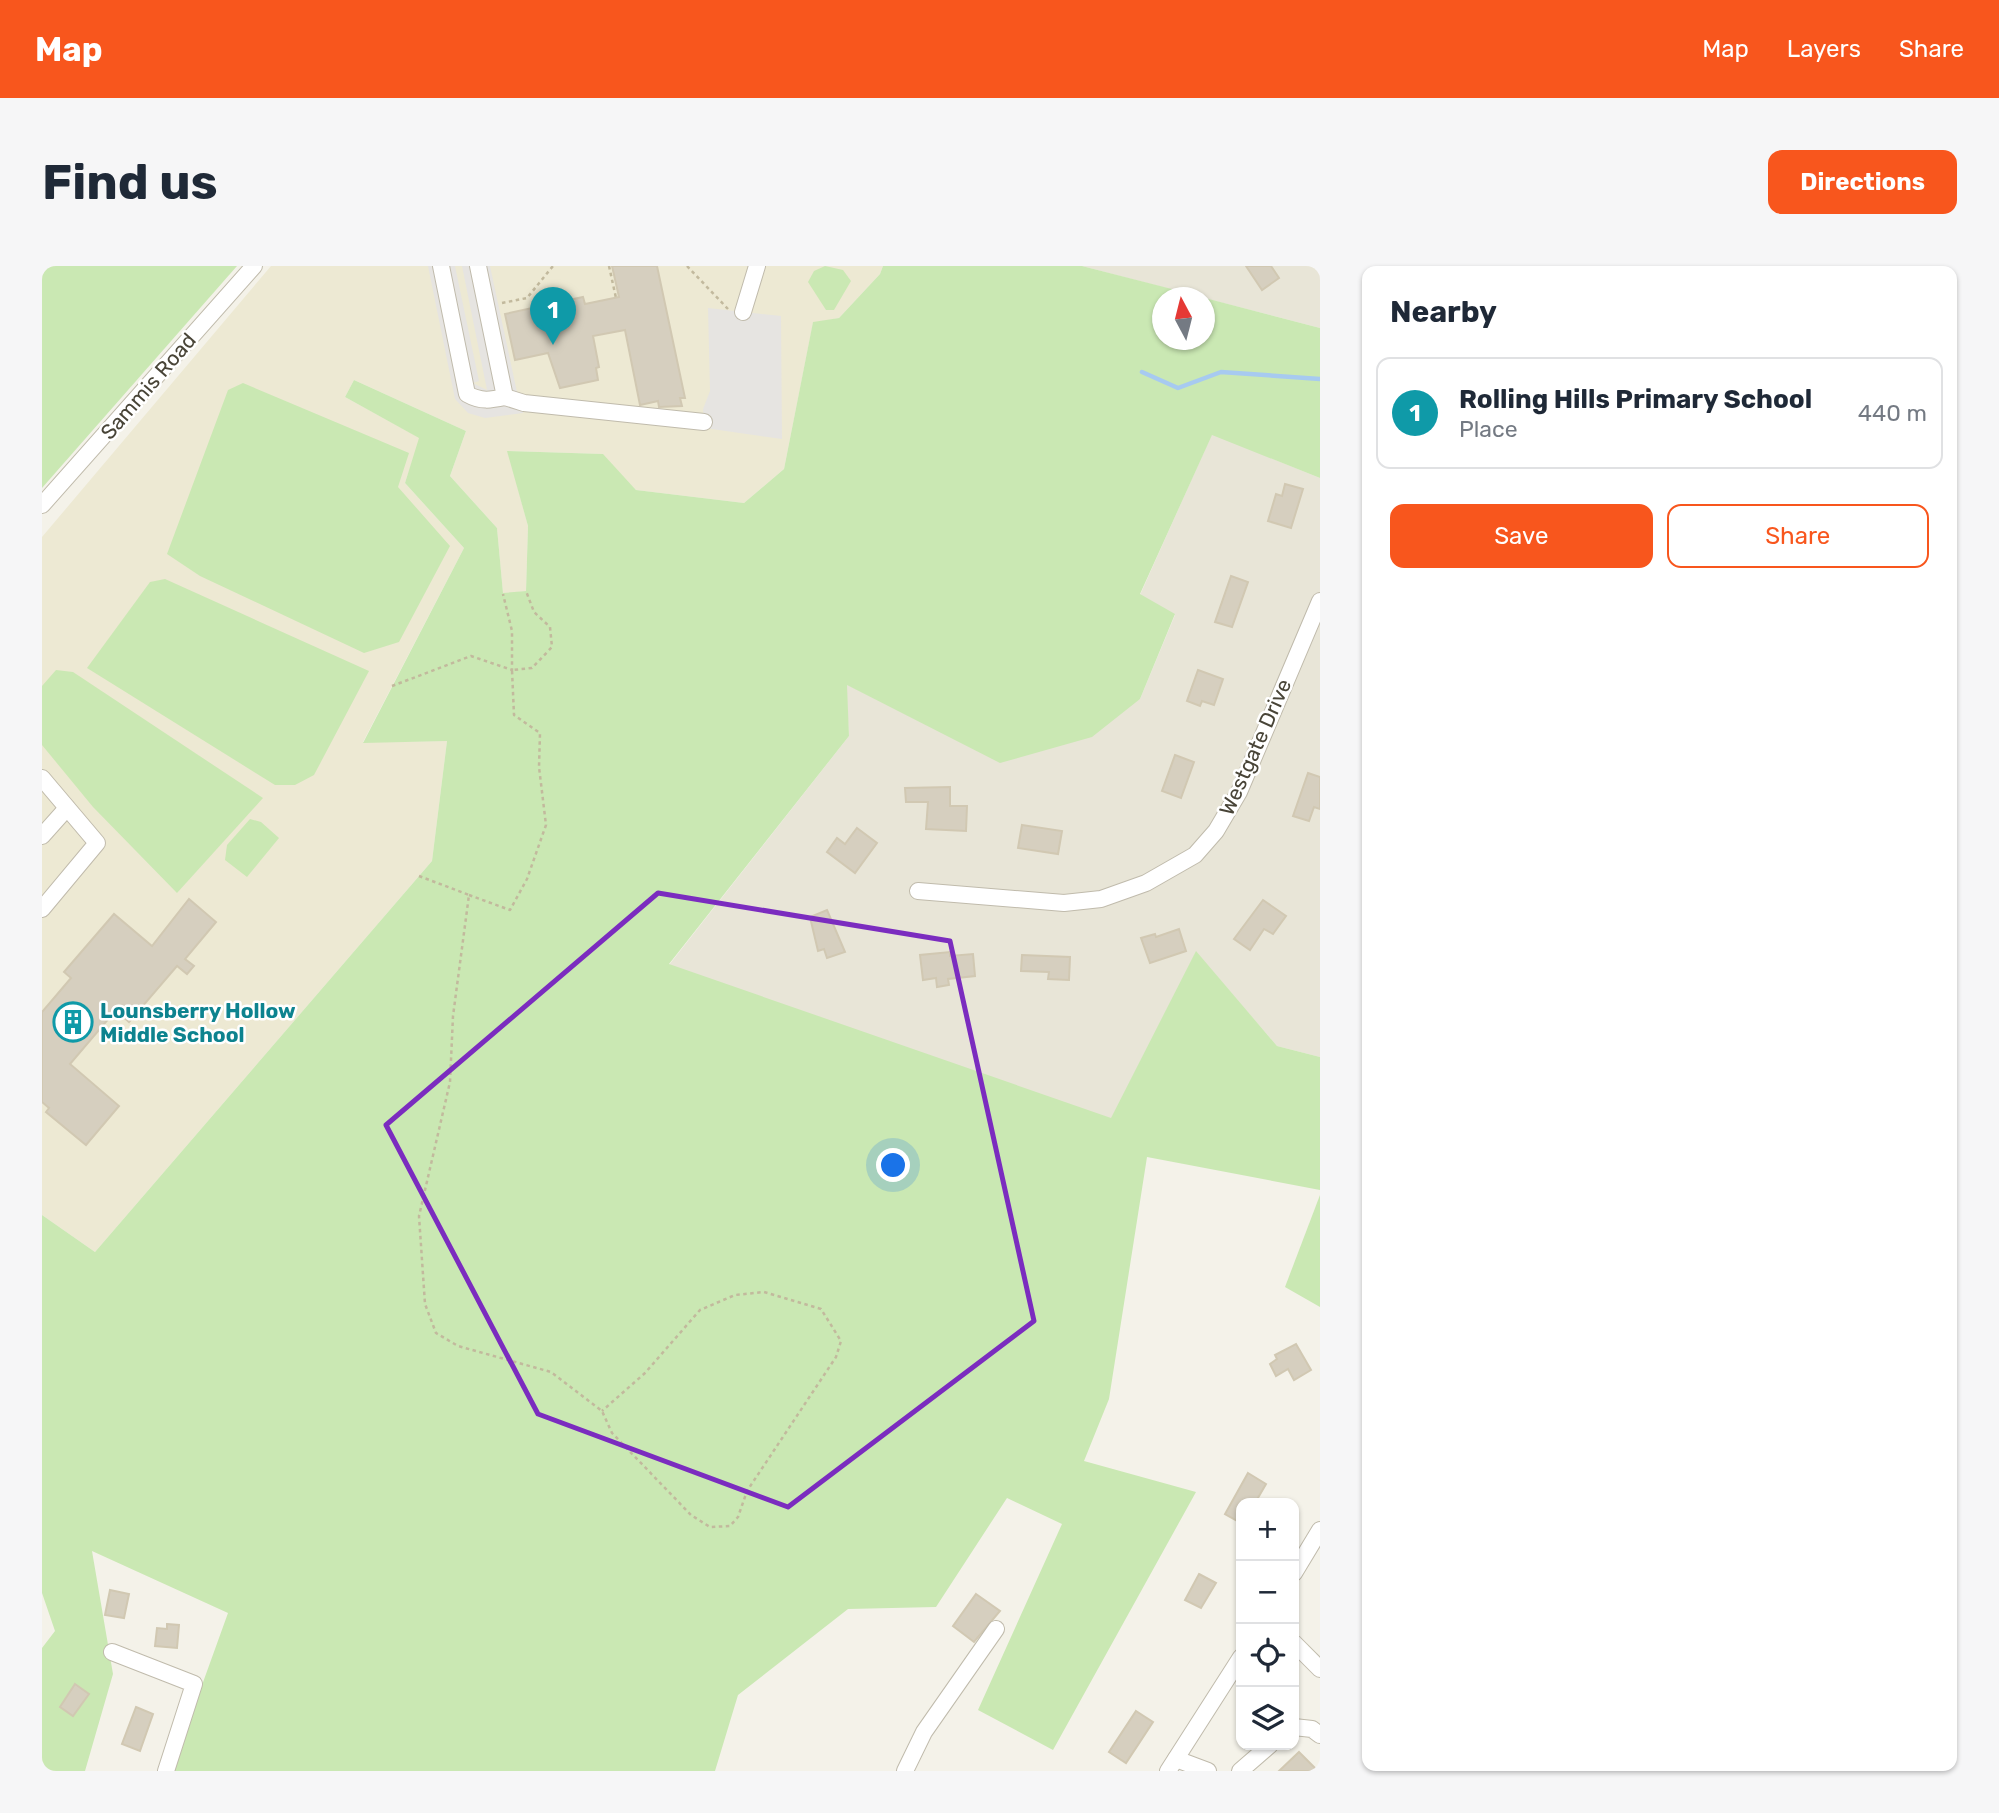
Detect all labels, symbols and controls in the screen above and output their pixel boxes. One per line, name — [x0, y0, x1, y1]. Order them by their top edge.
text: Map — [35, 30, 103, 69]
text: Map — [1702, 35, 1749, 63]
text: Layers — [1787, 35, 1861, 63]
text: Share — [1899, 35, 1964, 63]
button: Directions — [1768, 150, 1957, 214]
text: Find us — [42, 153, 218, 211]
pin: 1 — [530, 287, 576, 345]
north arrow — [1152, 287, 1215, 350]
text: Nearby — [1390, 294, 1497, 330]
street label: Sammis Road — [95, 328, 201, 444]
text: Rolling Hills Primary School — [1459, 384, 1812, 415]
text: 1 — [1409, 399, 1421, 427]
text: 440 m — [1858, 399, 1927, 427]
text: Place — [1459, 415, 1518, 443]
button: Save — [1390, 504, 1653, 568]
button: Share — [1667, 504, 1929, 568]
street label: Westgate Drive — [1214, 675, 1296, 819]
place label: Lounsberry Hollow Middle School — [100, 998, 296, 1047]
building icon: Lounsberry Hollow Middle School — [52, 1001, 94, 1043]
your location — [876, 1148, 910, 1182]
map controls — [1236, 1498, 1299, 1750]
button: + — [1236, 1498, 1299, 1561]
button: − — [1236, 1561, 1299, 1624]
button: locate — [1236, 1624, 1299, 1687]
button: layers — [1236, 1687, 1299, 1750]

